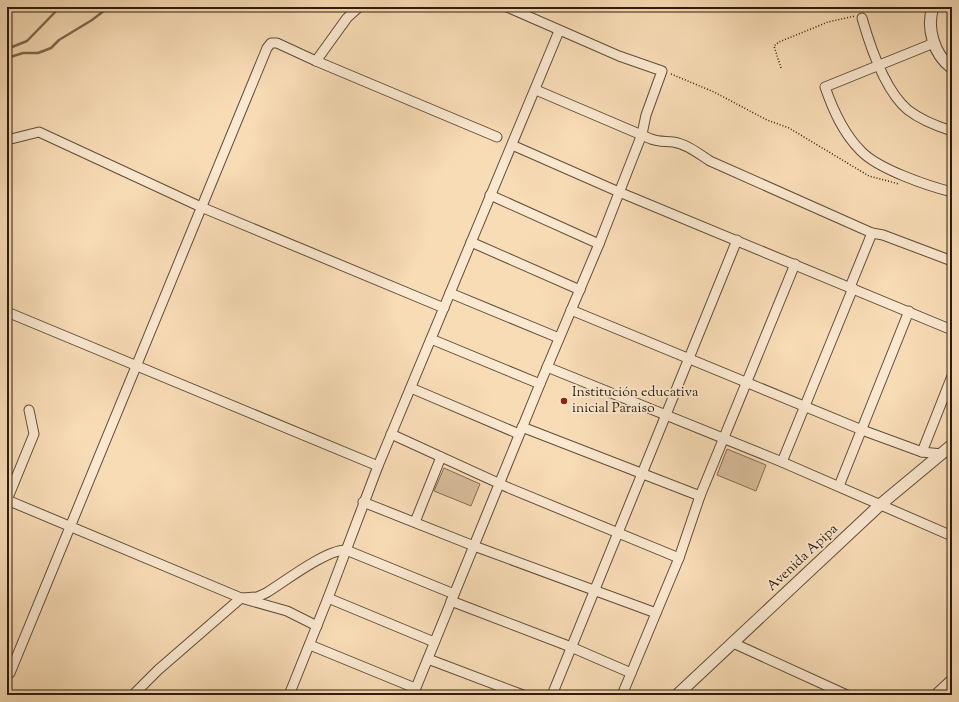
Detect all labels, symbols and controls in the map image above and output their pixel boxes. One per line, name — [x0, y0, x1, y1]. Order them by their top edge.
place label: Institución educativa inicial Paraiso — [572, 383, 699, 419]
marker: Institución educativa inicial Paraiso — [559, 396, 569, 406]
street label: Avenida Apipa — [763, 519, 843, 596]

